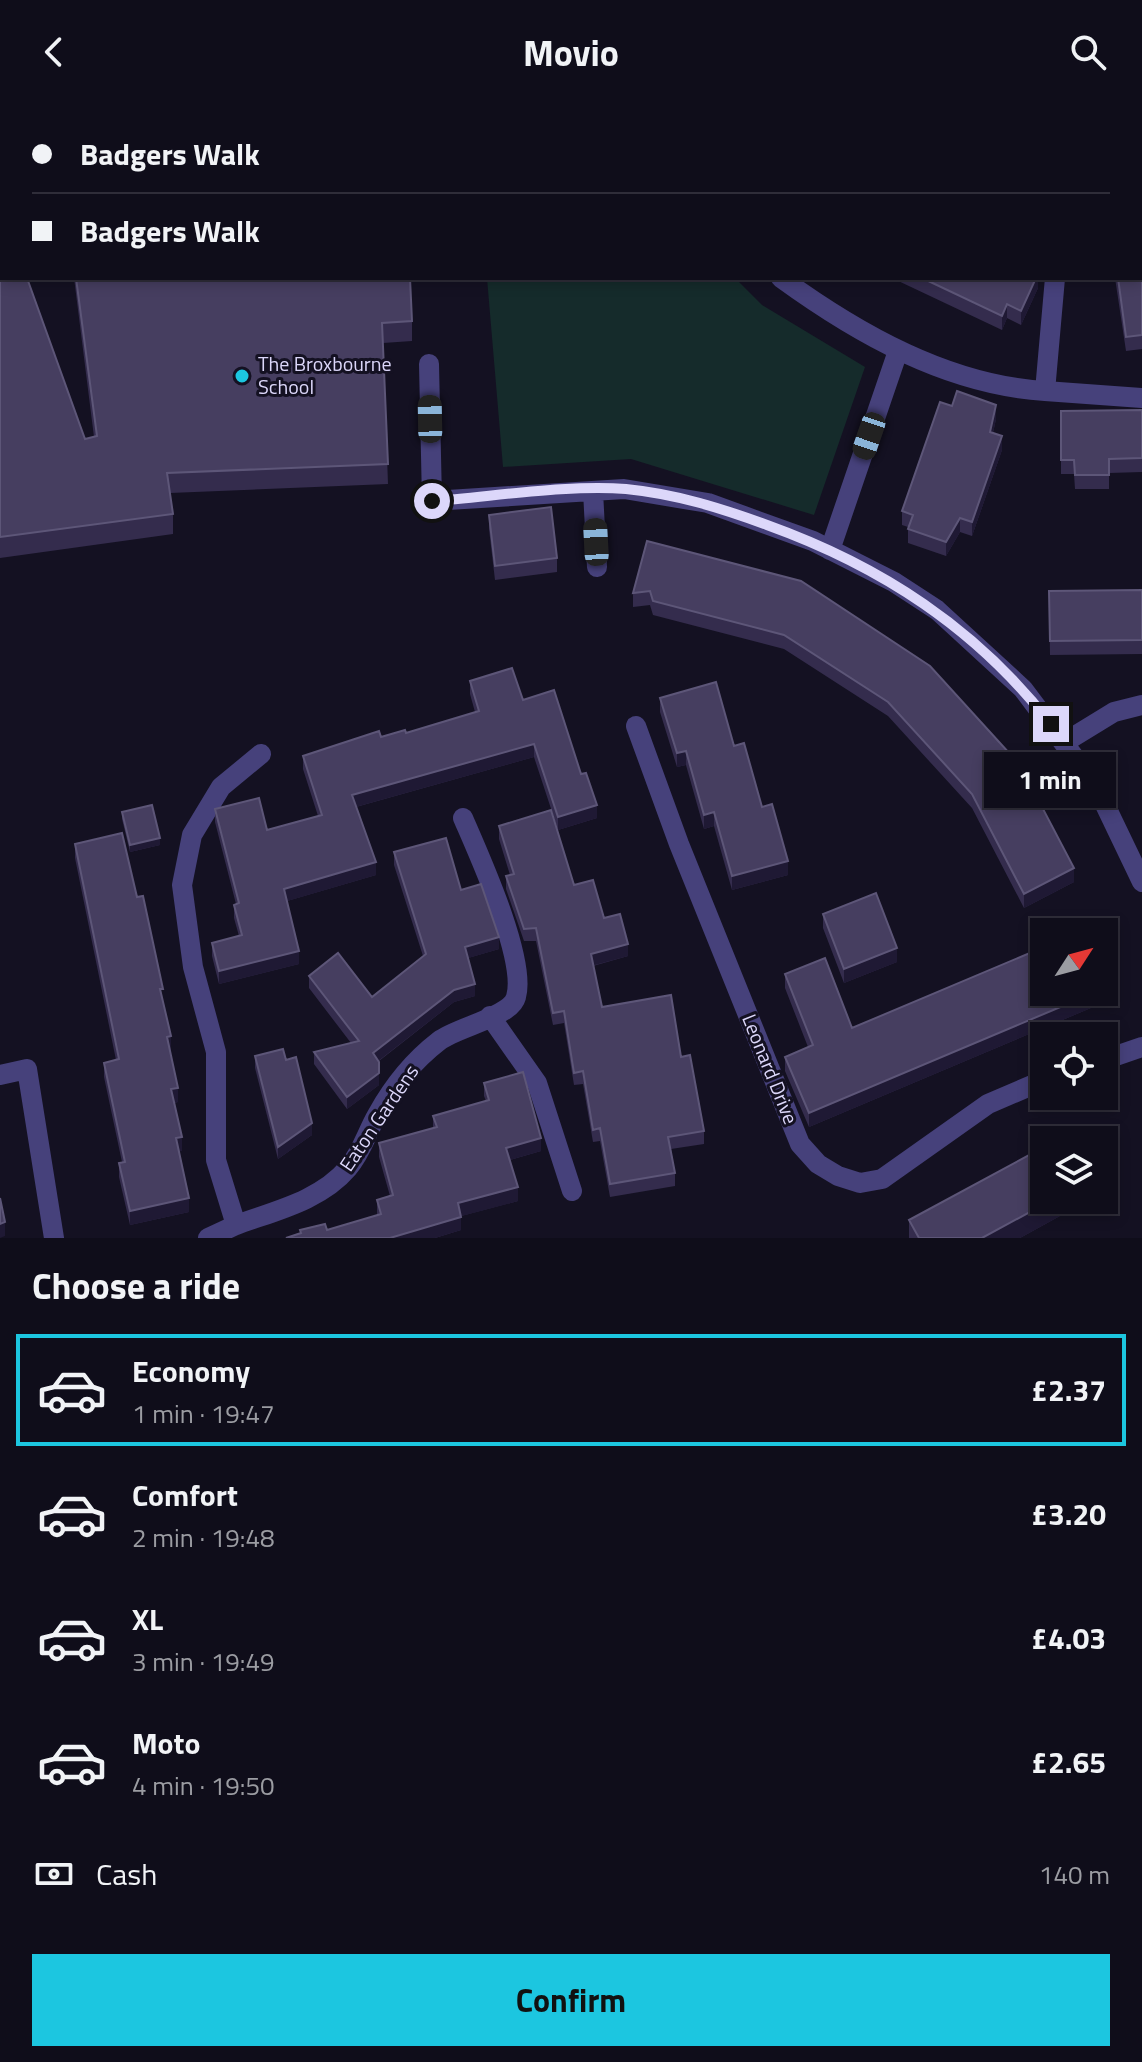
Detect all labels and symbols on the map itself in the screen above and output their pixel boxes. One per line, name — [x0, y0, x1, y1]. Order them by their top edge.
place label: The Broxbourne School — [258, 348, 392, 402]
marker: The Broxbourne School — [233, 367, 251, 385]
car — [418, 395, 442, 443]
car — [850, 409, 888, 463]
route start — [414, 483, 450, 519]
car — [583, 517, 609, 567]
route end — [1033, 706, 1069, 742]
callout: 1 min — [985, 752, 1117, 808]
north arrow — [1030, 918, 1118, 1006]
street label: Leonard Drive — [734, 1009, 807, 1129]
street label: Eaton Gardens — [331, 1058, 426, 1178]

